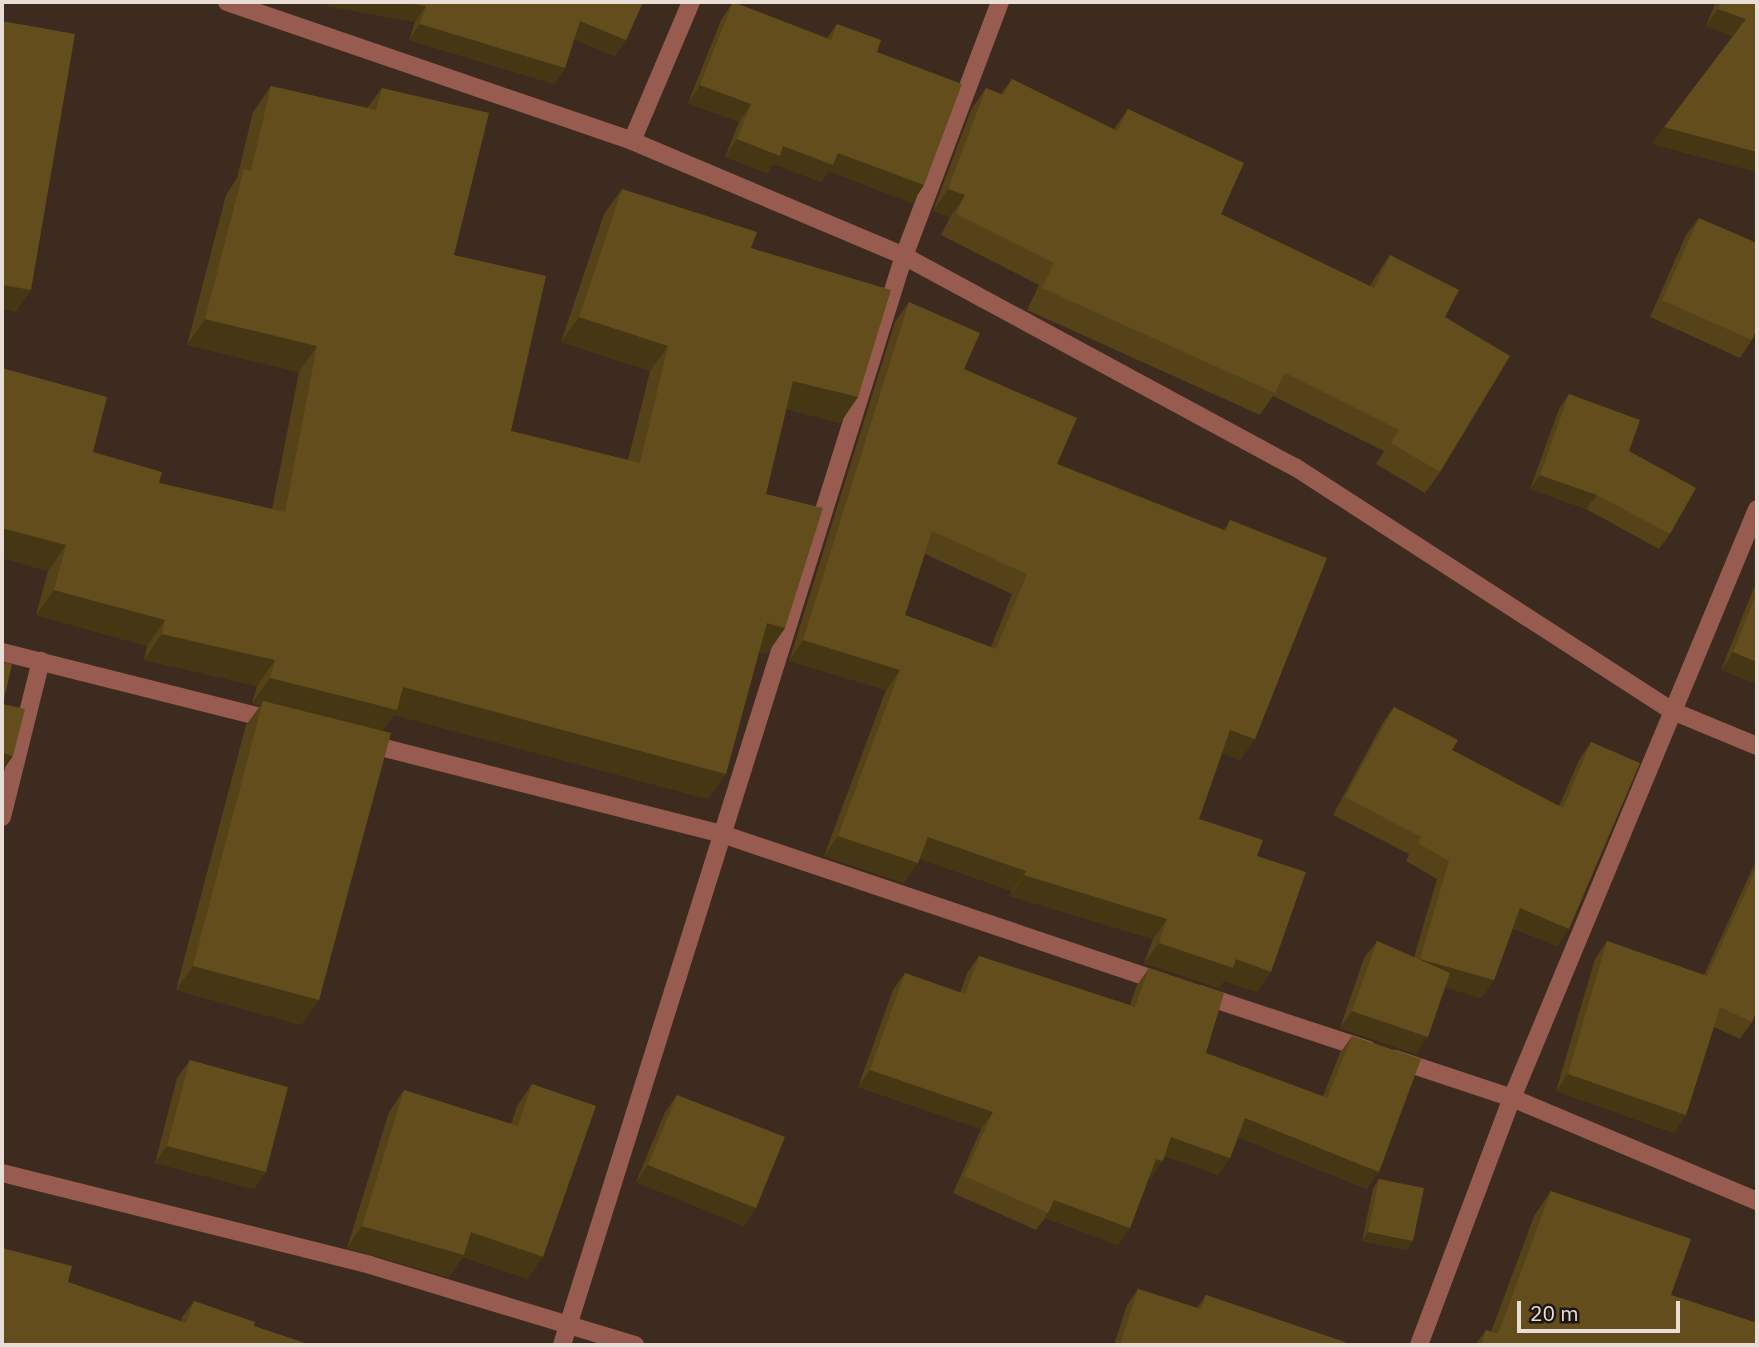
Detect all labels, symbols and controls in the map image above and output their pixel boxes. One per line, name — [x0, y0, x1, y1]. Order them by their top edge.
scale bar — [1521, 1288, 1684, 1332]
text: 20 m — [1530, 1299, 1579, 1327]

